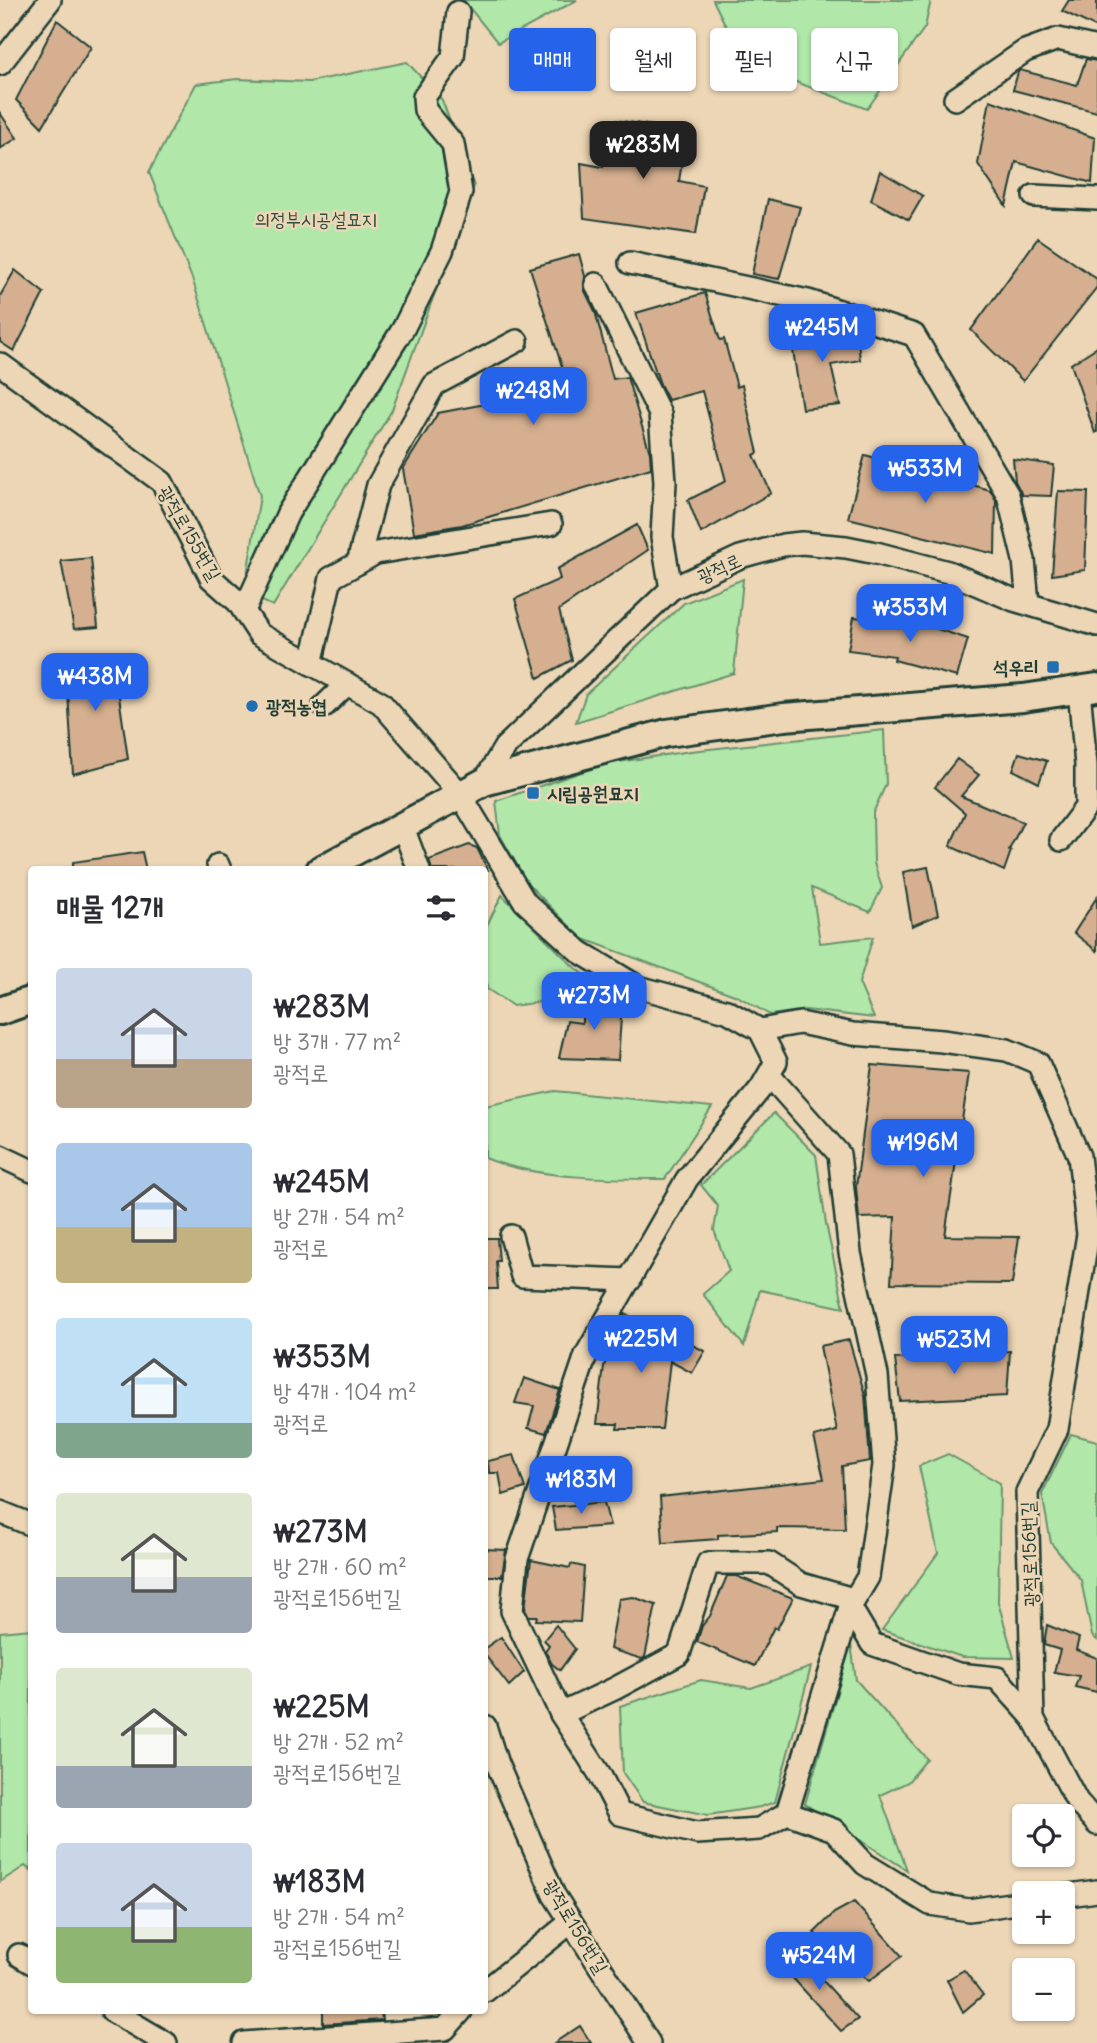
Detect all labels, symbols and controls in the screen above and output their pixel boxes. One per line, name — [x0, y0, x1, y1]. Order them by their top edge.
chip: 매매 — [509, 28, 596, 91]
chip: 월세 — [610, 28, 696, 91]
chip: 필터 — [710, 28, 797, 91]
chip: 신규 — [811, 28, 898, 91]
pin: ₩283M — [594, 122, 692, 181]
text: ₩283M — [606, 129, 680, 158]
park label: 의정부시공설묘지 — [255, 207, 377, 231]
pin: ₩245M — [773, 304, 871, 364]
text: ₩245M — [785, 312, 859, 341]
pin: ₩248M — [484, 368, 582, 427]
text: ₩248M — [496, 375, 570, 404]
pin: ₩533M — [876, 446, 974, 505]
text: ₩533M — [887, 453, 963, 482]
street label: 광적로155번길 — [153, 481, 227, 585]
street label: 광적로 — [693, 548, 745, 588]
pin: ₩353M — [861, 584, 959, 644]
text: ₩353M — [872, 592, 948, 621]
pin: ₩438M — [46, 654, 144, 713]
place label: 석우리 — [992, 655, 1039, 679]
marker: 석우리 — [1045, 659, 1061, 675]
text: ₩438M — [57, 661, 133, 690]
place label: 광적농협 — [266, 694, 327, 718]
marker: 광적농협 — [244, 698, 260, 714]
place label: 시립공원묘지 — [547, 781, 639, 805]
marker: 시립공원묘지 — [525, 785, 541, 801]
text: 매물 12개 — [56, 888, 164, 926]
icon: filters — [422, 889, 460, 927]
pin: ₩273M — [545, 972, 643, 1032]
text: ₩273M — [558, 980, 630, 1009]
text: ₩283M — [273, 987, 370, 1025]
icon: home — [112, 996, 196, 1080]
text: 방 3개 · 77 m² — [273, 1027, 401, 1056]
text: 광적로 — [273, 1058, 329, 1087]
pin: ₩196M — [874, 1120, 972, 1179]
text: ₩196M — [887, 1127, 959, 1156]
text: ₩245M — [273, 1162, 370, 1200]
icon: home — [112, 1171, 196, 1255]
text: 방 2개 · 54 m² — [273, 1202, 405, 1231]
text: 광적로 — [273, 1233, 329, 1262]
pin: ₩225M — [592, 1316, 690, 1375]
pin: ₩523M — [905, 1316, 1003, 1376]
text: ₩225M — [604, 1323, 678, 1352]
text: ₩523M — [917, 1324, 991, 1353]
text: ₩353M — [273, 1337, 371, 1375]
icon: home — [112, 1346, 196, 1430]
text: 방 4개 · 104 m² — [273, 1377, 417, 1406]
text: 광적로 — [273, 1408, 329, 1437]
pin: ₩183M — [532, 1456, 630, 1516]
text: ₩183M — [545, 1464, 617, 1493]
street label: 광적로156번길 — [1015, 1501, 1043, 1607]
text: ₩273M — [273, 1512, 368, 1550]
icon: home — [112, 1521, 196, 1605]
text: 방 2개 · 60 m² — [273, 1552, 407, 1581]
text: 광적로156번길 — [273, 1583, 401, 1612]
text: ₩225M — [273, 1687, 370, 1725]
icon: home — [112, 1696, 196, 1780]
text: 방 2개 · 52 m² — [273, 1727, 404, 1756]
text: 광적로156번길 — [273, 1758, 401, 1787]
map controls — [1012, 1804, 1075, 2021]
button: locate — [1012, 1804, 1075, 1867]
text: ₩183M — [273, 1862, 366, 1900]
icon: home — [112, 1871, 196, 1955]
street label: 광적로156번길 — [538, 1874, 614, 1978]
button: + — [1012, 1881, 1075, 1944]
text: 방 2개 · 54 m² — [273, 1902, 405, 1931]
pin: ₩524M — [770, 1932, 868, 1992]
text: 광적로156번길 — [273, 1933, 401, 1962]
text: ₩524M — [782, 1940, 856, 1969]
button: − — [1012, 1958, 1075, 2021]

